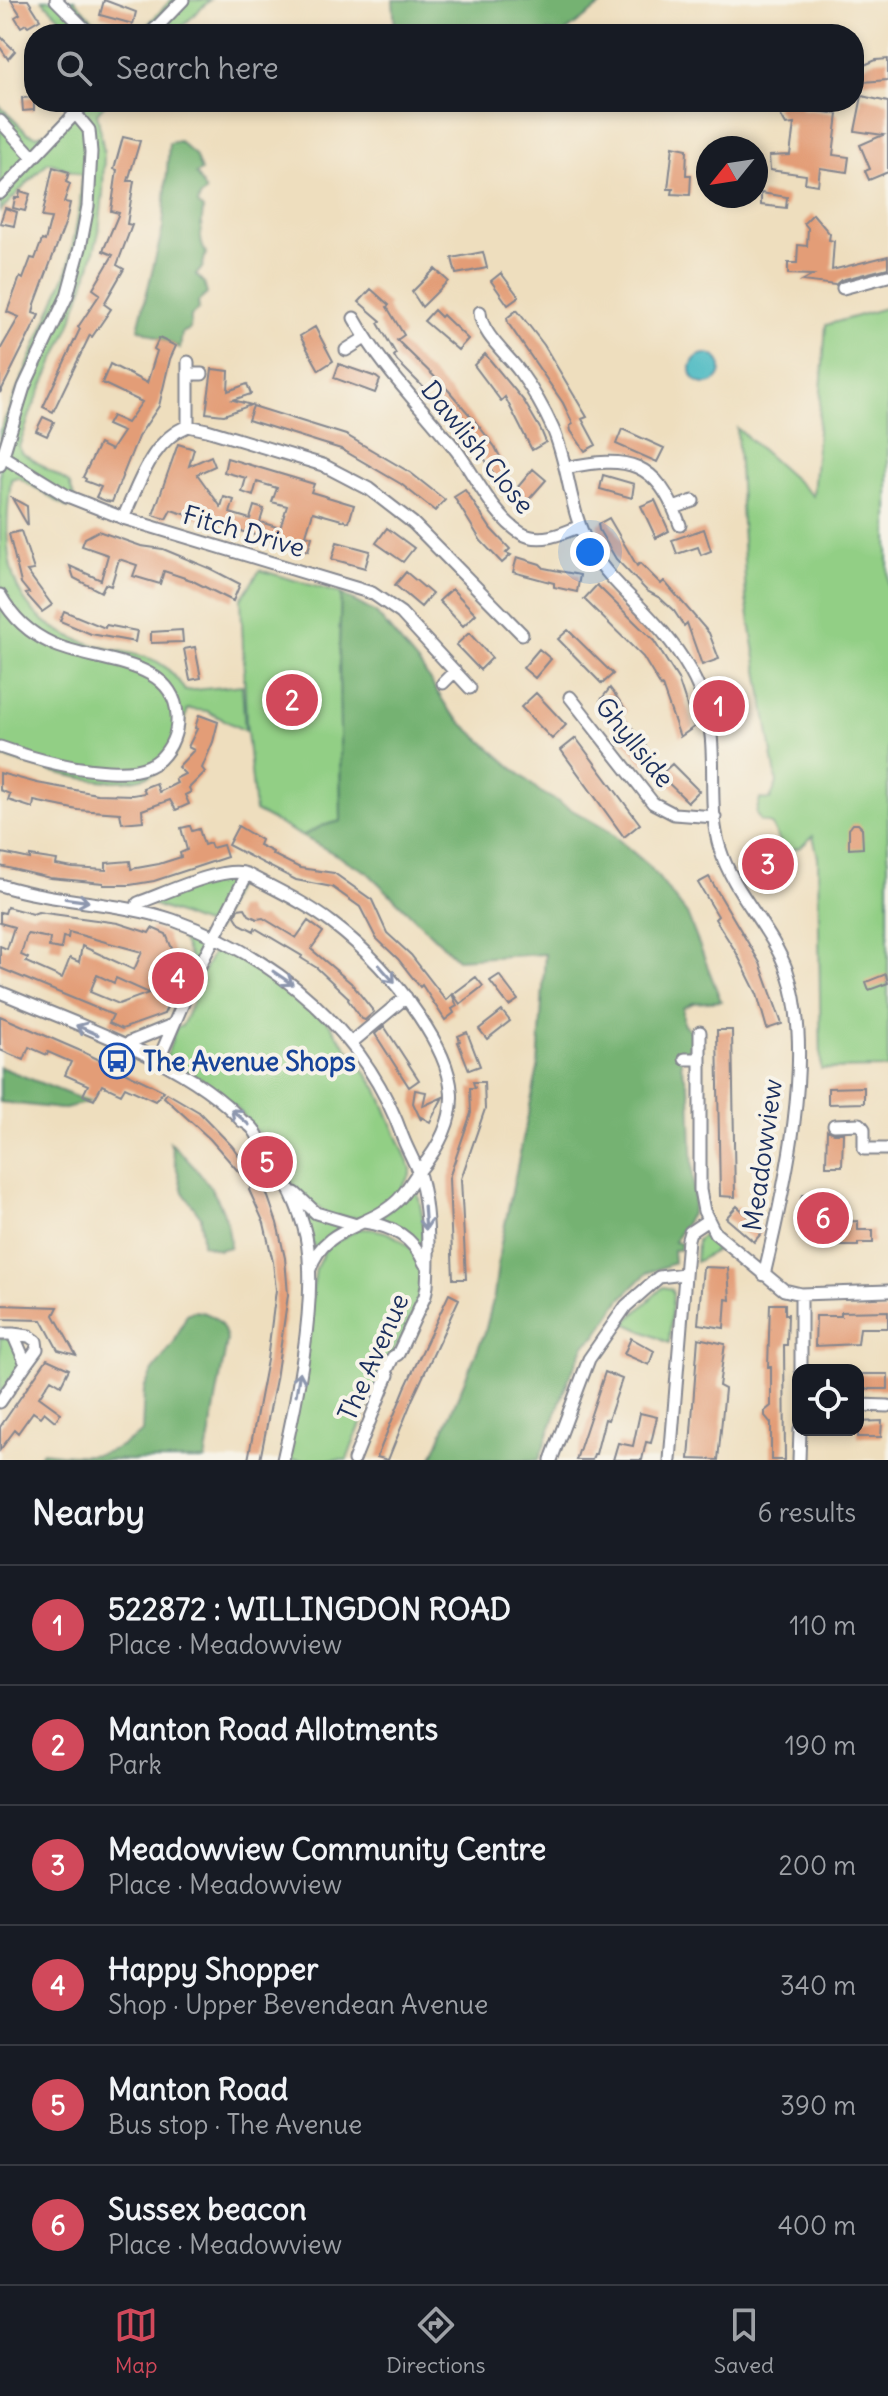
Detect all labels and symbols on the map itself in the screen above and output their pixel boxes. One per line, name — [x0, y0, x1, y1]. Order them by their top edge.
north arrow — [696, 136, 768, 208]
street label: Dawlish Close — [414, 374, 542, 520]
street label: Fitch Drive — [179, 498, 309, 564]
your location — [570, 532, 610, 572]
pin: 2 — [266, 670, 318, 730]
pin: 1 — [693, 676, 745, 736]
street label: Ghyllside — [589, 690, 681, 794]
pin: 3 — [742, 834, 794, 894]
one-way arrow — [63, 893, 89, 908]
pin: 4 — [152, 948, 204, 1008]
one-way arrow — [378, 964, 396, 984]
one-way arrow — [271, 970, 293, 987]
one-way arrow — [75, 1021, 100, 1036]
bus stop icon: The Avenue Shops — [98, 1042, 136, 1080]
place label: The Avenue Shops — [143, 1045, 356, 1078]
street label: Meadowview — [735, 1077, 789, 1233]
one-way arrow — [230, 1108, 250, 1126]
pin: 5 — [241, 1132, 293, 1192]
pin: 6 — [797, 1188, 849, 1248]
one-way arrow — [418, 1204, 433, 1231]
street label: The Avenue — [330, 1288, 416, 1426]
one-way arrow — [291, 1371, 306, 1397]

